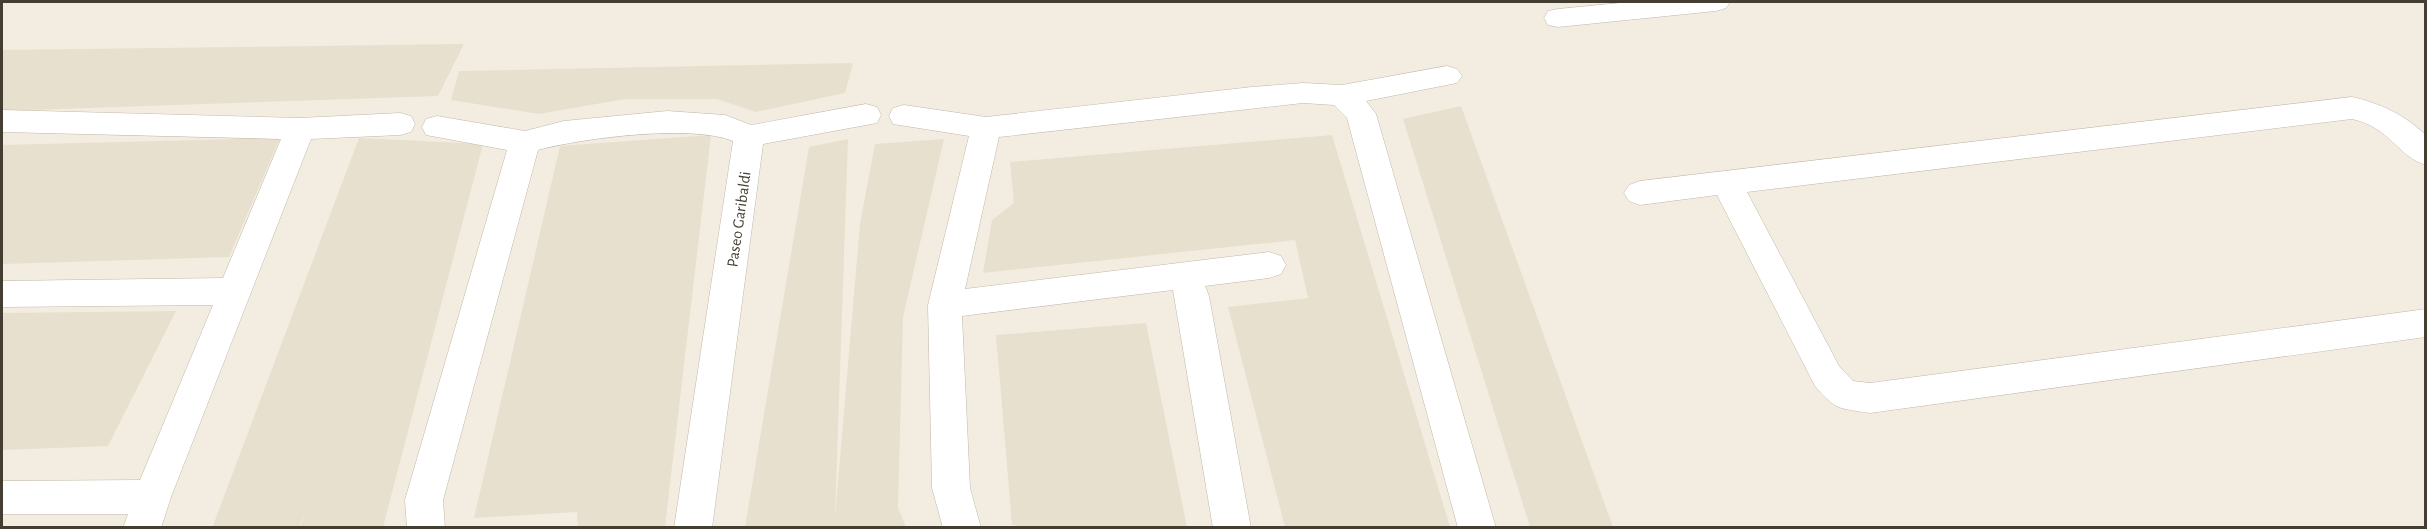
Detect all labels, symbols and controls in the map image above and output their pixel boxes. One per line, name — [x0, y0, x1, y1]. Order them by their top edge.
street label: Paseo Garibaldi — [724, 170, 754, 268]

